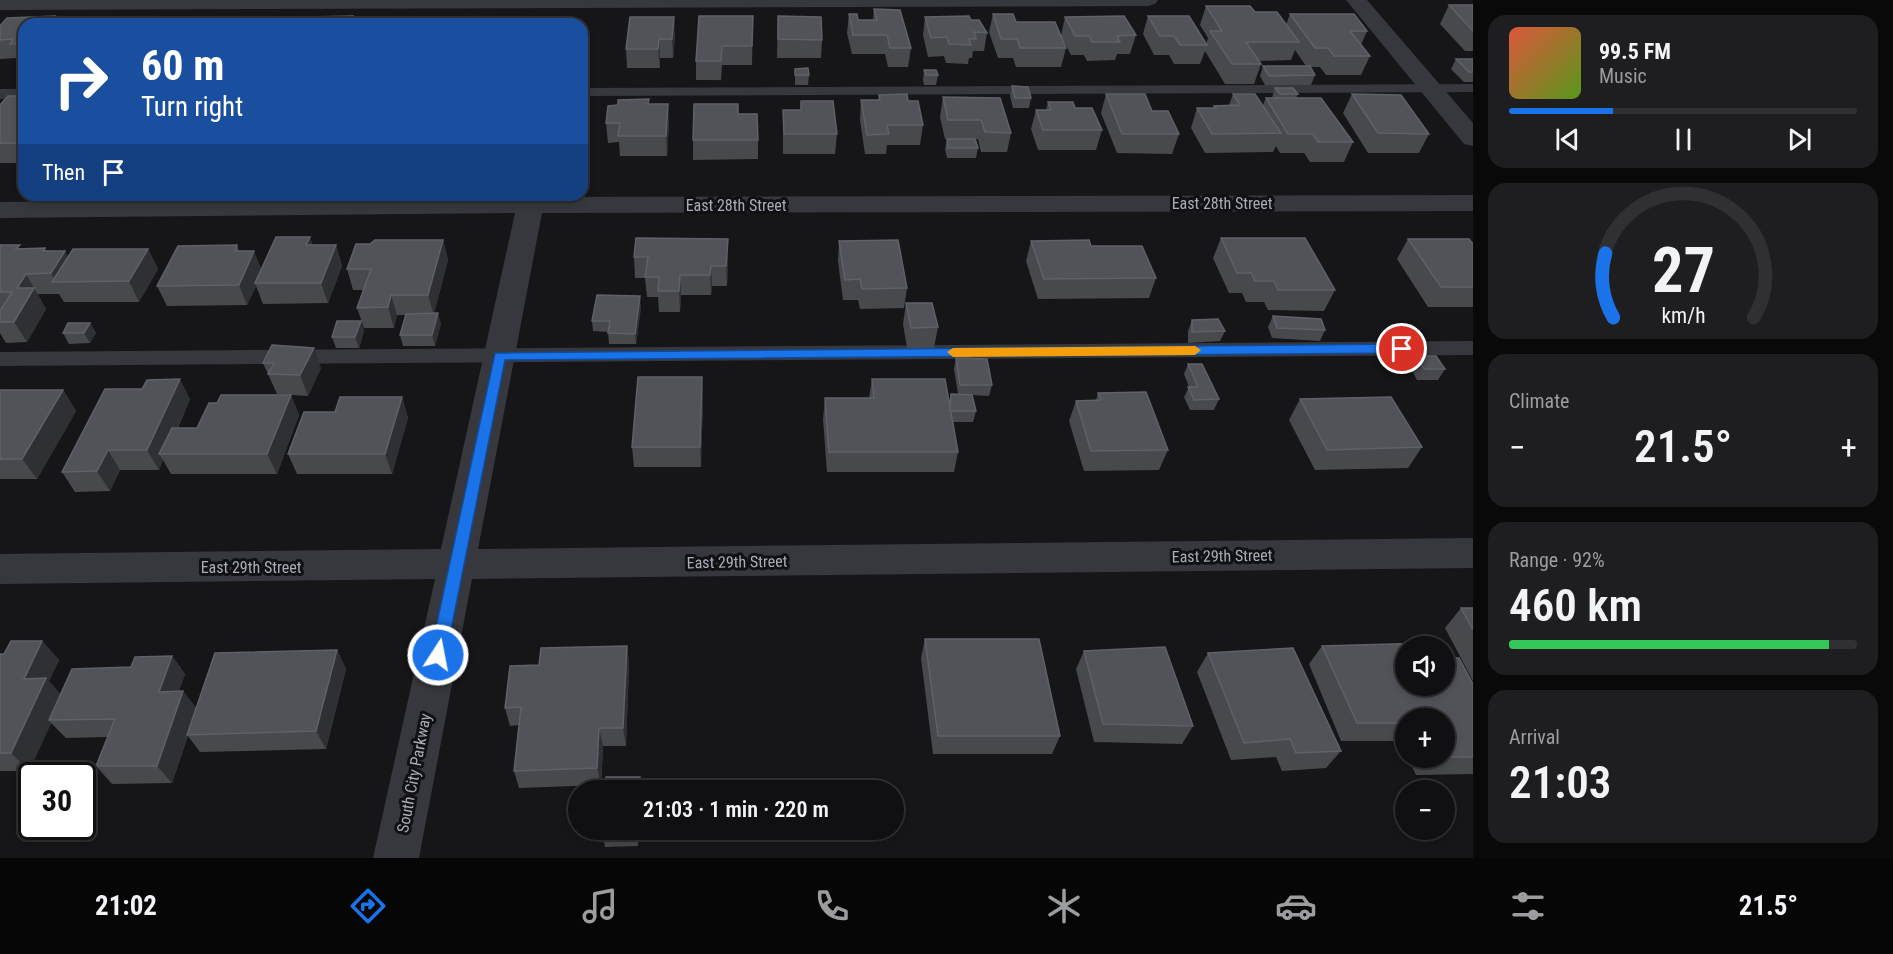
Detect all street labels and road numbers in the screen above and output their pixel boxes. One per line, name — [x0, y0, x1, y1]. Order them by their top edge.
street label: East 28th Street — [1172, 194, 1273, 213]
street label: East 28th Street — [686, 196, 787, 215]
street label: East 29th Street — [1171, 546, 1273, 566]
street label: East 29th Street — [686, 552, 788, 572]
street label: East 29th Street — [201, 558, 302, 577]
street label: South City Parkway — [393, 711, 435, 834]

